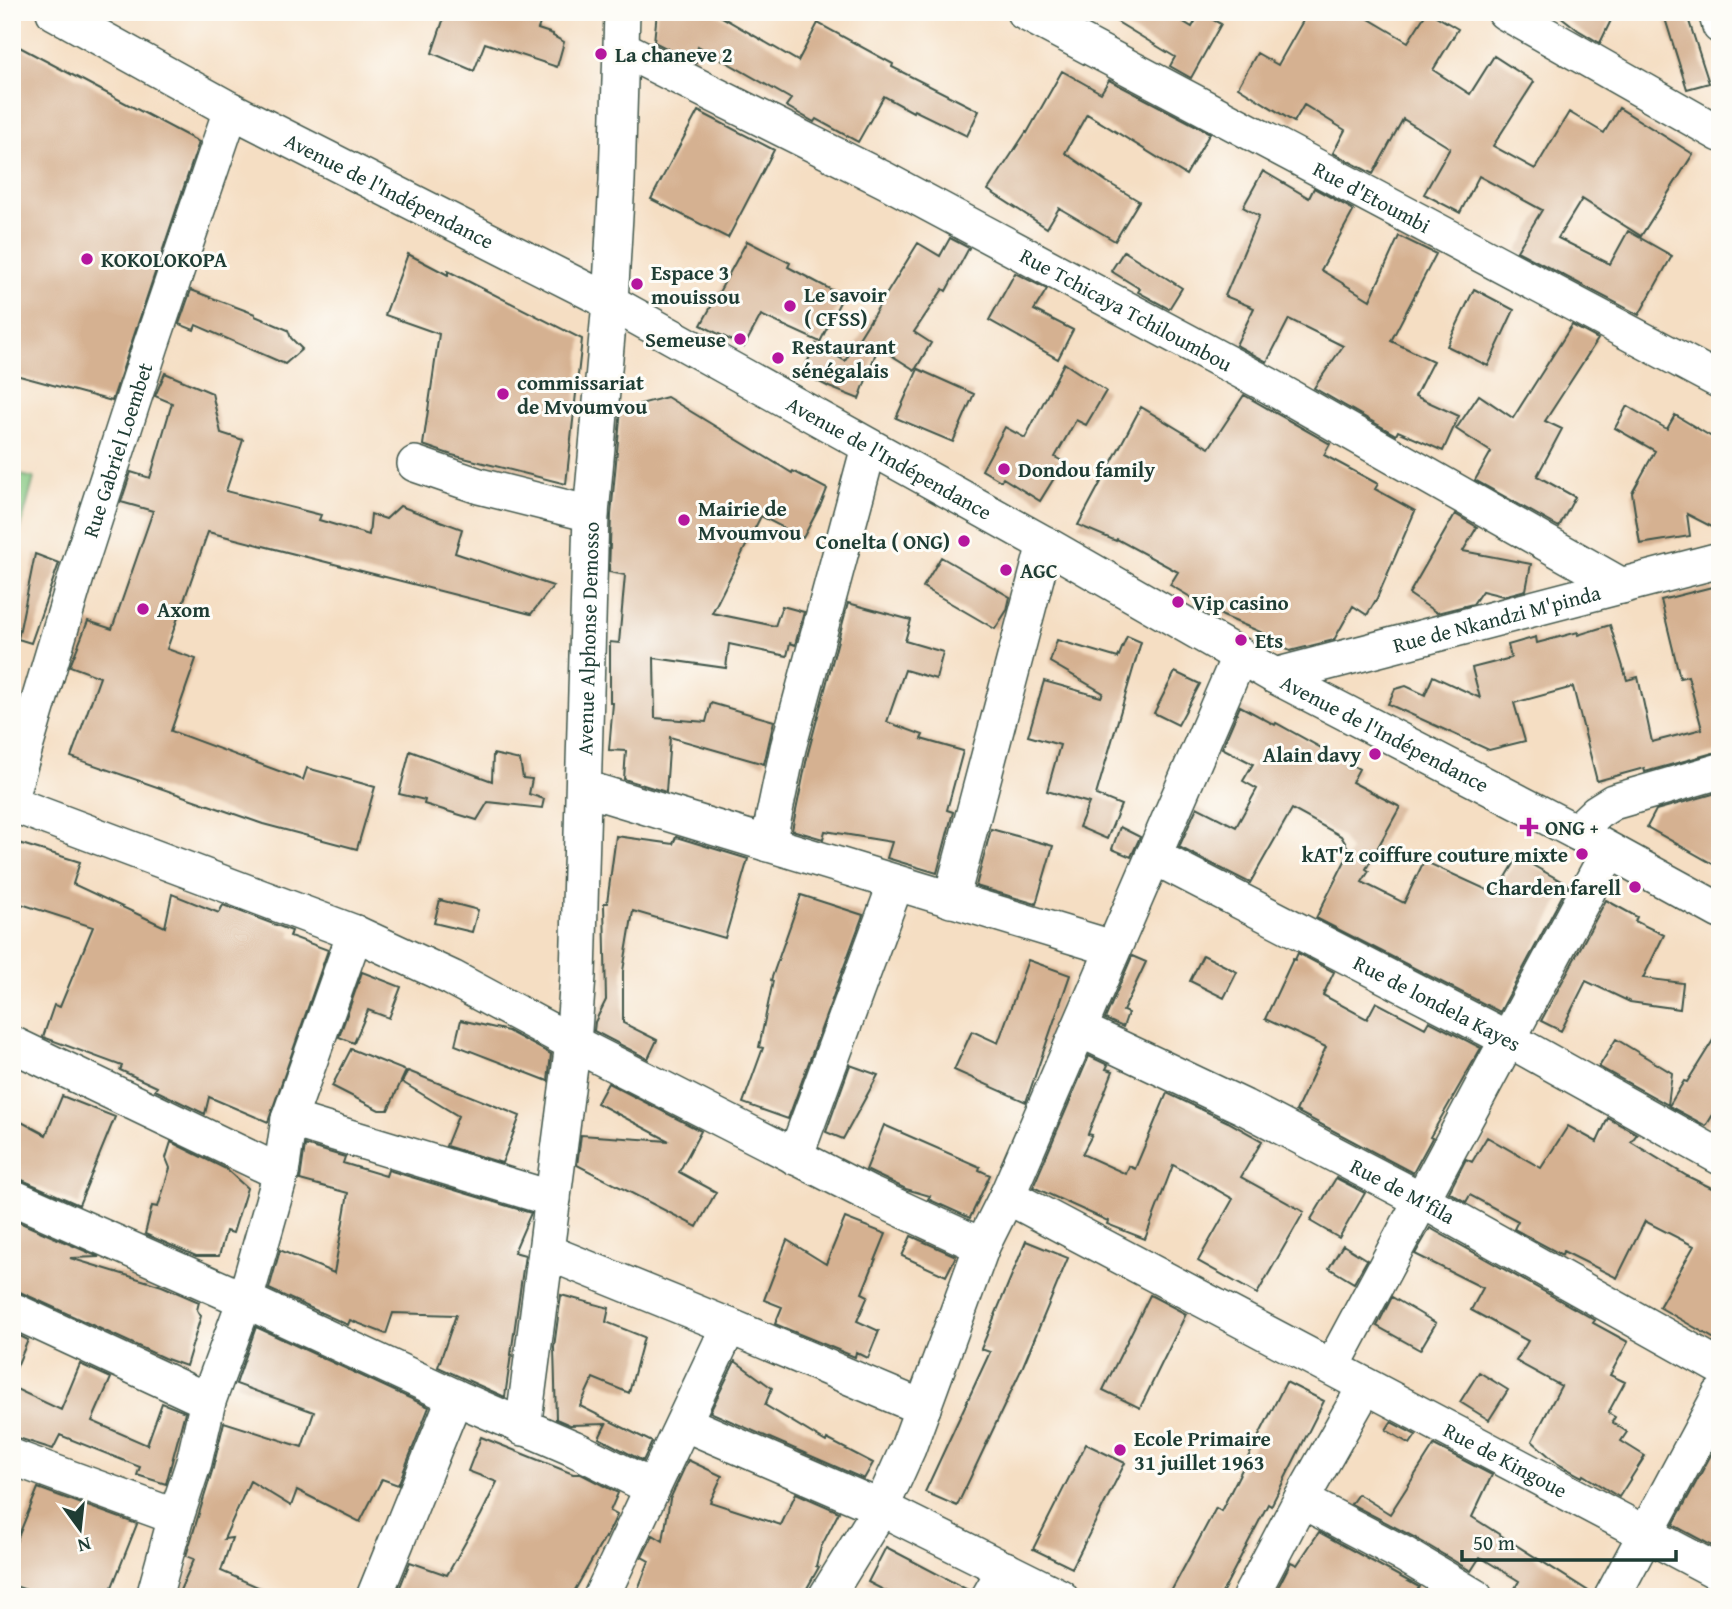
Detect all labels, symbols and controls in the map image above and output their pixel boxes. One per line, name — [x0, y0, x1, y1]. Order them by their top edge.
place label: La chaneve 2 — [615, 39, 733, 70]
marker: La chaneve 2 — [593, 46, 609, 62]
street label: Avenue de l'Indépendance — [280, 124, 500, 256]
street label: Rue d'Etoumbi — [1308, 153, 1436, 240]
street label: Rue Tchicaya Tchiloumbou — [1015, 240, 1239, 379]
place label: KOKOLOKOPA — [101, 244, 228, 275]
marker: KOKOLOKOPA — [79, 251, 95, 267]
place label: Espace 3 mouissou — [651, 257, 740, 312]
marker: Espace 3 mouissou — [629, 276, 645, 292]
place label: Le savoir ( CFSS) — [804, 279, 887, 334]
marker: Le savoir ( CFSS) — [782, 298, 798, 314]
place label: Semeuse — [645, 324, 726, 355]
marker: Semeuse — [732, 331, 748, 347]
place label: Restaurant sénégalais — [792, 331, 896, 386]
marker: Restaurant sénégalais — [770, 350, 786, 366]
street label: Rue Gabriel Loembet — [74, 358, 160, 541]
place label: commissariat de Mvoumvou — [517, 367, 647, 422]
marker: commissariat de Mvoumvou — [495, 386, 511, 402]
street label: Avenue de l'Indépendance — [781, 388, 998, 527]
place label: Dondou family — [1018, 454, 1155, 485]
marker: Dondou family — [996, 461, 1012, 477]
place label: Mairie de Mvoumvou — [698, 493, 801, 548]
marker: Mairie de Mvoumvou — [676, 512, 692, 528]
street label: Avenue Alphonse Demosso — [569, 521, 606, 756]
place label: Conelta ( ONG) — [816, 526, 950, 557]
marker: Conelta ( ONG) — [956, 533, 972, 549]
place label: AGC — [1020, 555, 1058, 586]
marker: AGC — [998, 562, 1014, 578]
street label: Rue de Nkandzi M'pinda — [1389, 576, 1604, 660]
place label: Vip casino — [1192, 587, 1289, 618]
place label: Axom — [157, 594, 210, 625]
marker: Vip casino — [1170, 594, 1186, 610]
marker: Axom — [135, 601, 151, 617]
place label: Ets — [1255, 625, 1283, 656]
marker: Ets — [1233, 632, 1249, 648]
street label: Avenue de l'Indépendance — [1275, 666, 1495, 800]
place label: Alain davy — [1263, 739, 1361, 770]
marker: Alain davy — [1367, 746, 1383, 762]
place label: ONG + — [1545, 812, 1599, 843]
marker: ONG + — [1519, 817, 1539, 837]
place label: kAT'z coiffure couture mixte — [1301, 839, 1568, 870]
marker: kAT'z coiffure couture mixte — [1574, 846, 1590, 862]
place label: Charden farell — [1486, 872, 1621, 903]
marker: Charden farell — [1627, 879, 1643, 895]
street label: Rue de londela Kayes — [1348, 947, 1527, 1059]
street label: Rue de M'fila — [1345, 1150, 1461, 1231]
street label: Rue de Kingoue — [1438, 1414, 1573, 1505]
place label: Ecole Primaire 31 juillet 1963 — [1134, 1423, 1271, 1478]
marker: Ecole Primaire 31 juillet 1963 — [1112, 1442, 1128, 1458]
north arrow — [46, 1494, 116, 1564]
scale bar — [1462, 1518, 1676, 1562]
text: 50 m — [1473, 1527, 1515, 1558]
text: N — [74, 1530, 94, 1561]

